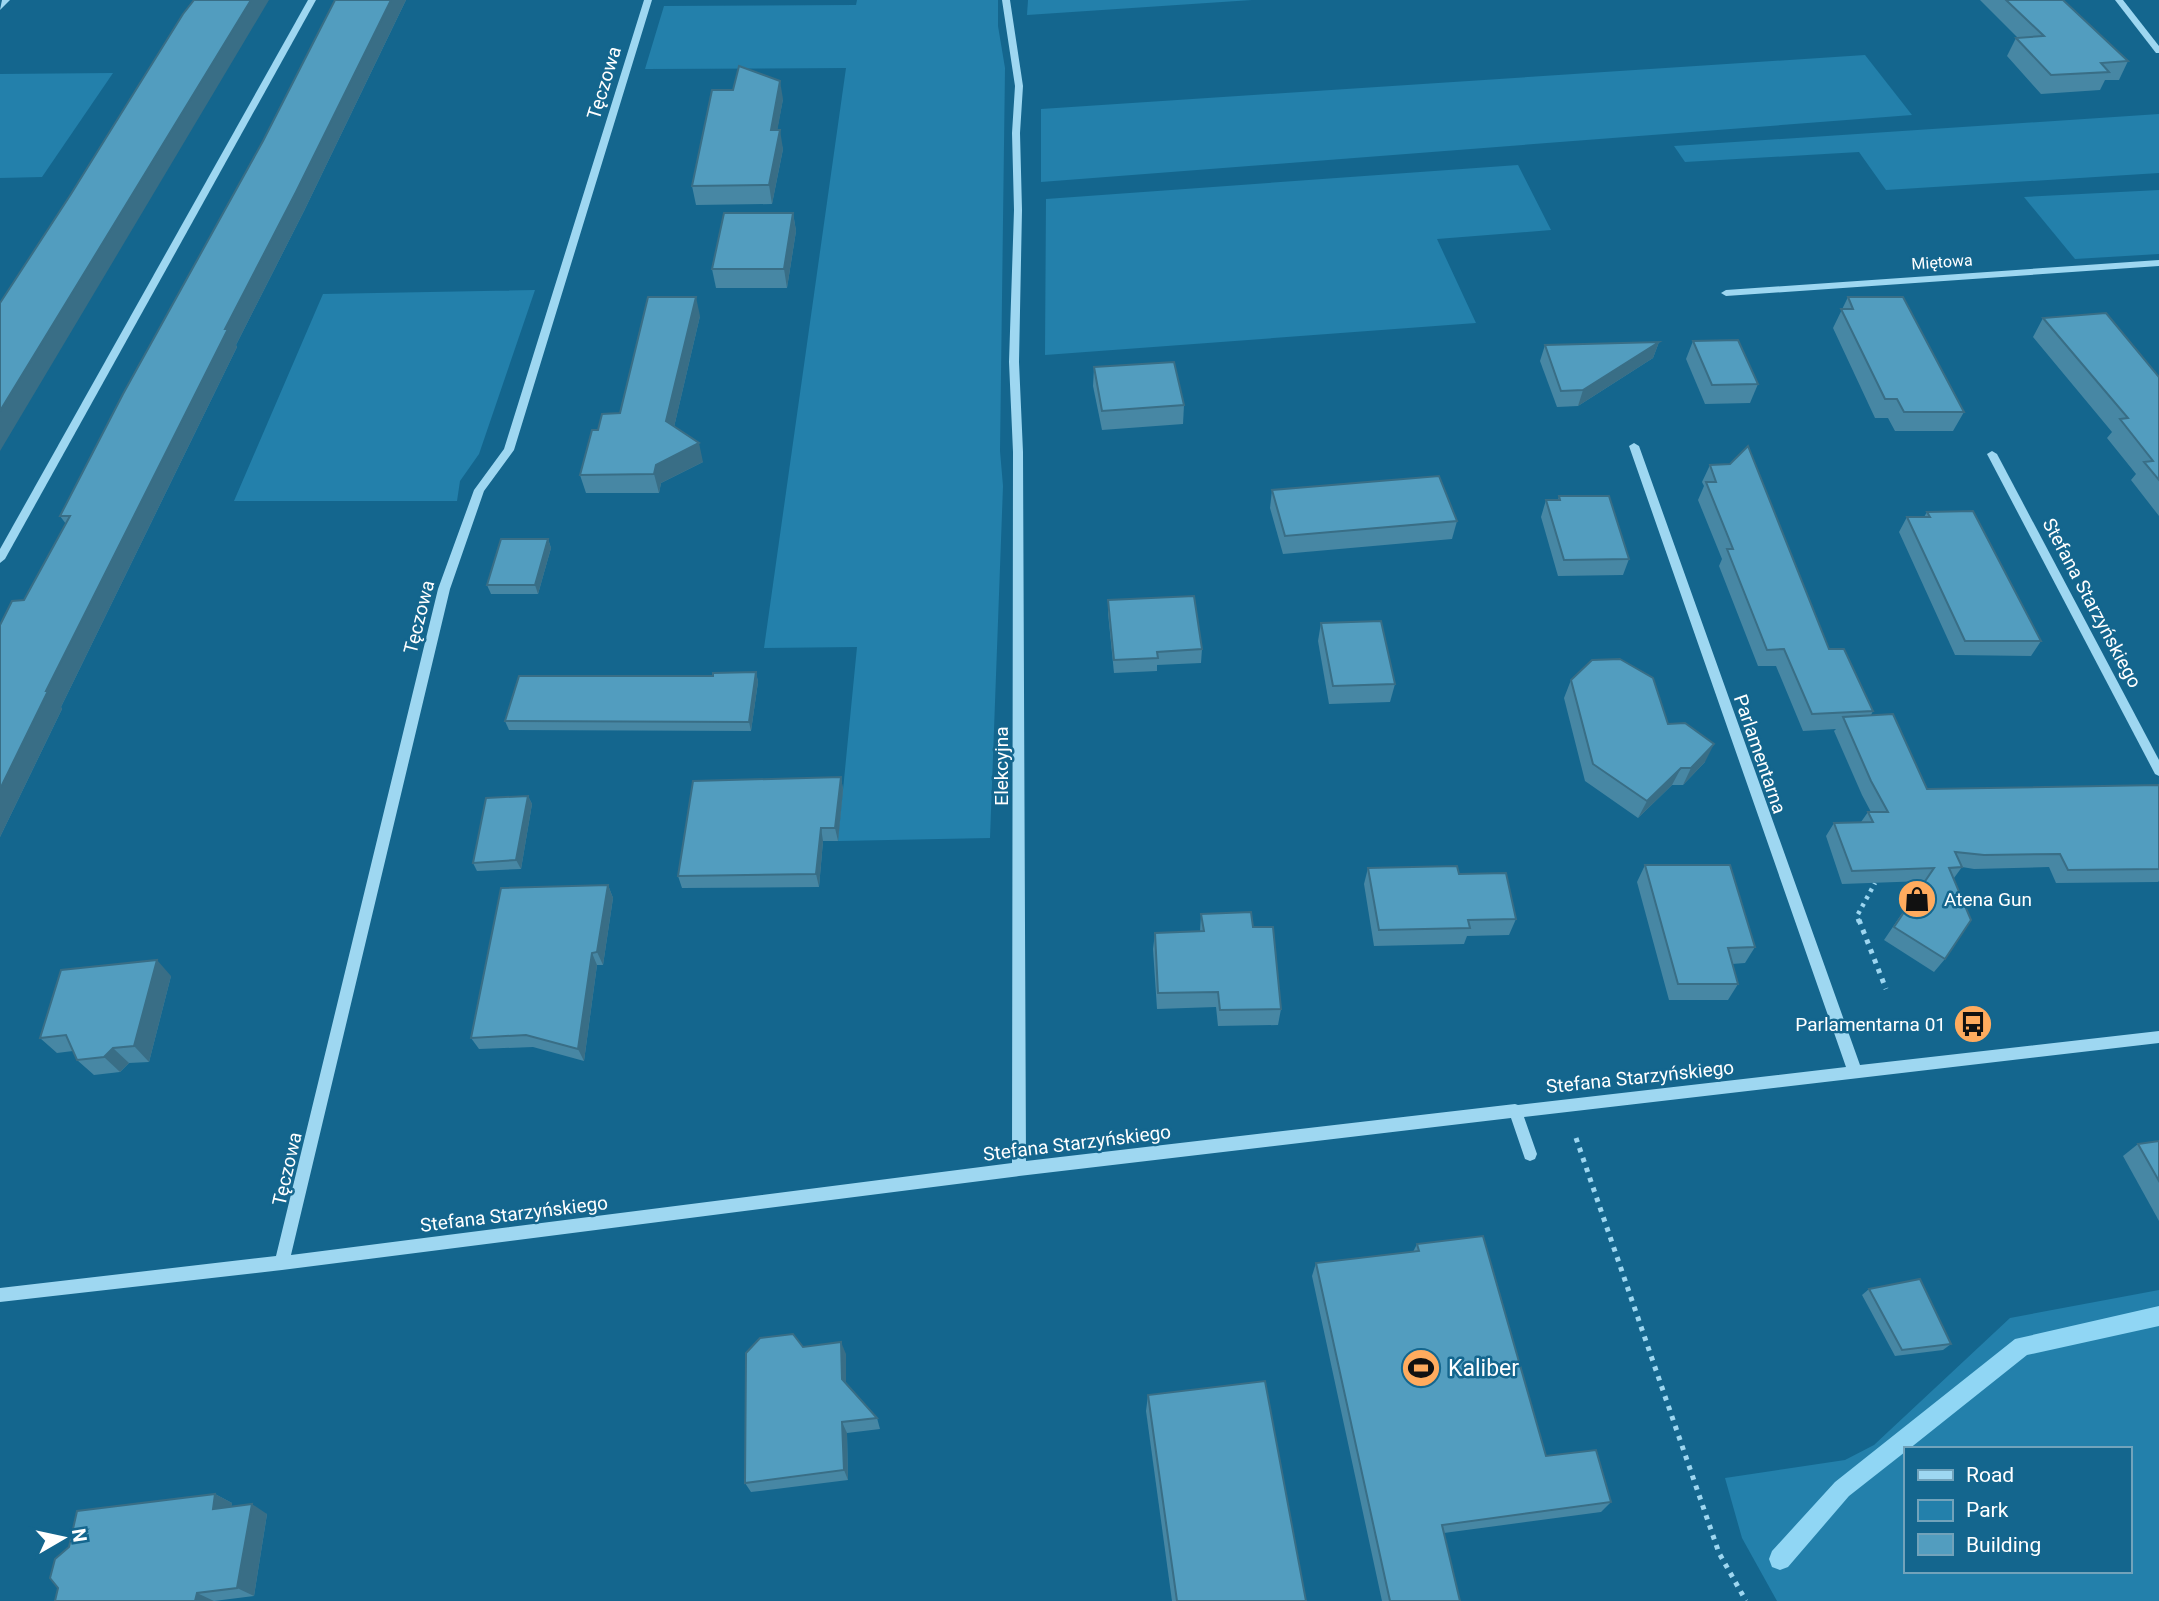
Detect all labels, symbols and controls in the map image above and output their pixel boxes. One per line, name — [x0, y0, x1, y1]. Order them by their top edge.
street label: Tęczowa — [582, 44, 626, 122]
street label: Miętowa — [1911, 250, 1973, 274]
street label: Stefana Starzyńskiego — [2038, 514, 2146, 692]
street label: Tęczowa — [399, 578, 439, 656]
street label: Parlamentarna — [1729, 691, 1791, 817]
street label: Elekcyjna — [990, 726, 1013, 806]
shop icon: Atena Gun — [1896, 878, 1938, 920]
place label: Atena Gun — [1944, 888, 2032, 911]
bus stop icon: Parlamentarna 01 — [1952, 1003, 1994, 1045]
place label: Parlamentarna 01 — [1795, 1013, 1946, 1036]
street label: Stefana Starzyńskiego — [1545, 1056, 1735, 1098]
street label: Stefana Starzyńskiego — [982, 1120, 1172, 1166]
street label: Tęczowa — [267, 1130, 307, 1208]
street label: Stefana Starzyńskiego — [419, 1191, 609, 1237]
sports icon: Kaliber — [1400, 1347, 1442, 1389]
place label: Kaliber — [1448, 1355, 1519, 1382]
legend — [1904, 1447, 2131, 1573]
text: Road — [1966, 1463, 2014, 1487]
text: Park — [1966, 1498, 2009, 1522]
north arrow — [28, 1503, 98, 1573]
text: N — [67, 1527, 92, 1544]
text: Building — [1966, 1533, 2041, 1557]

